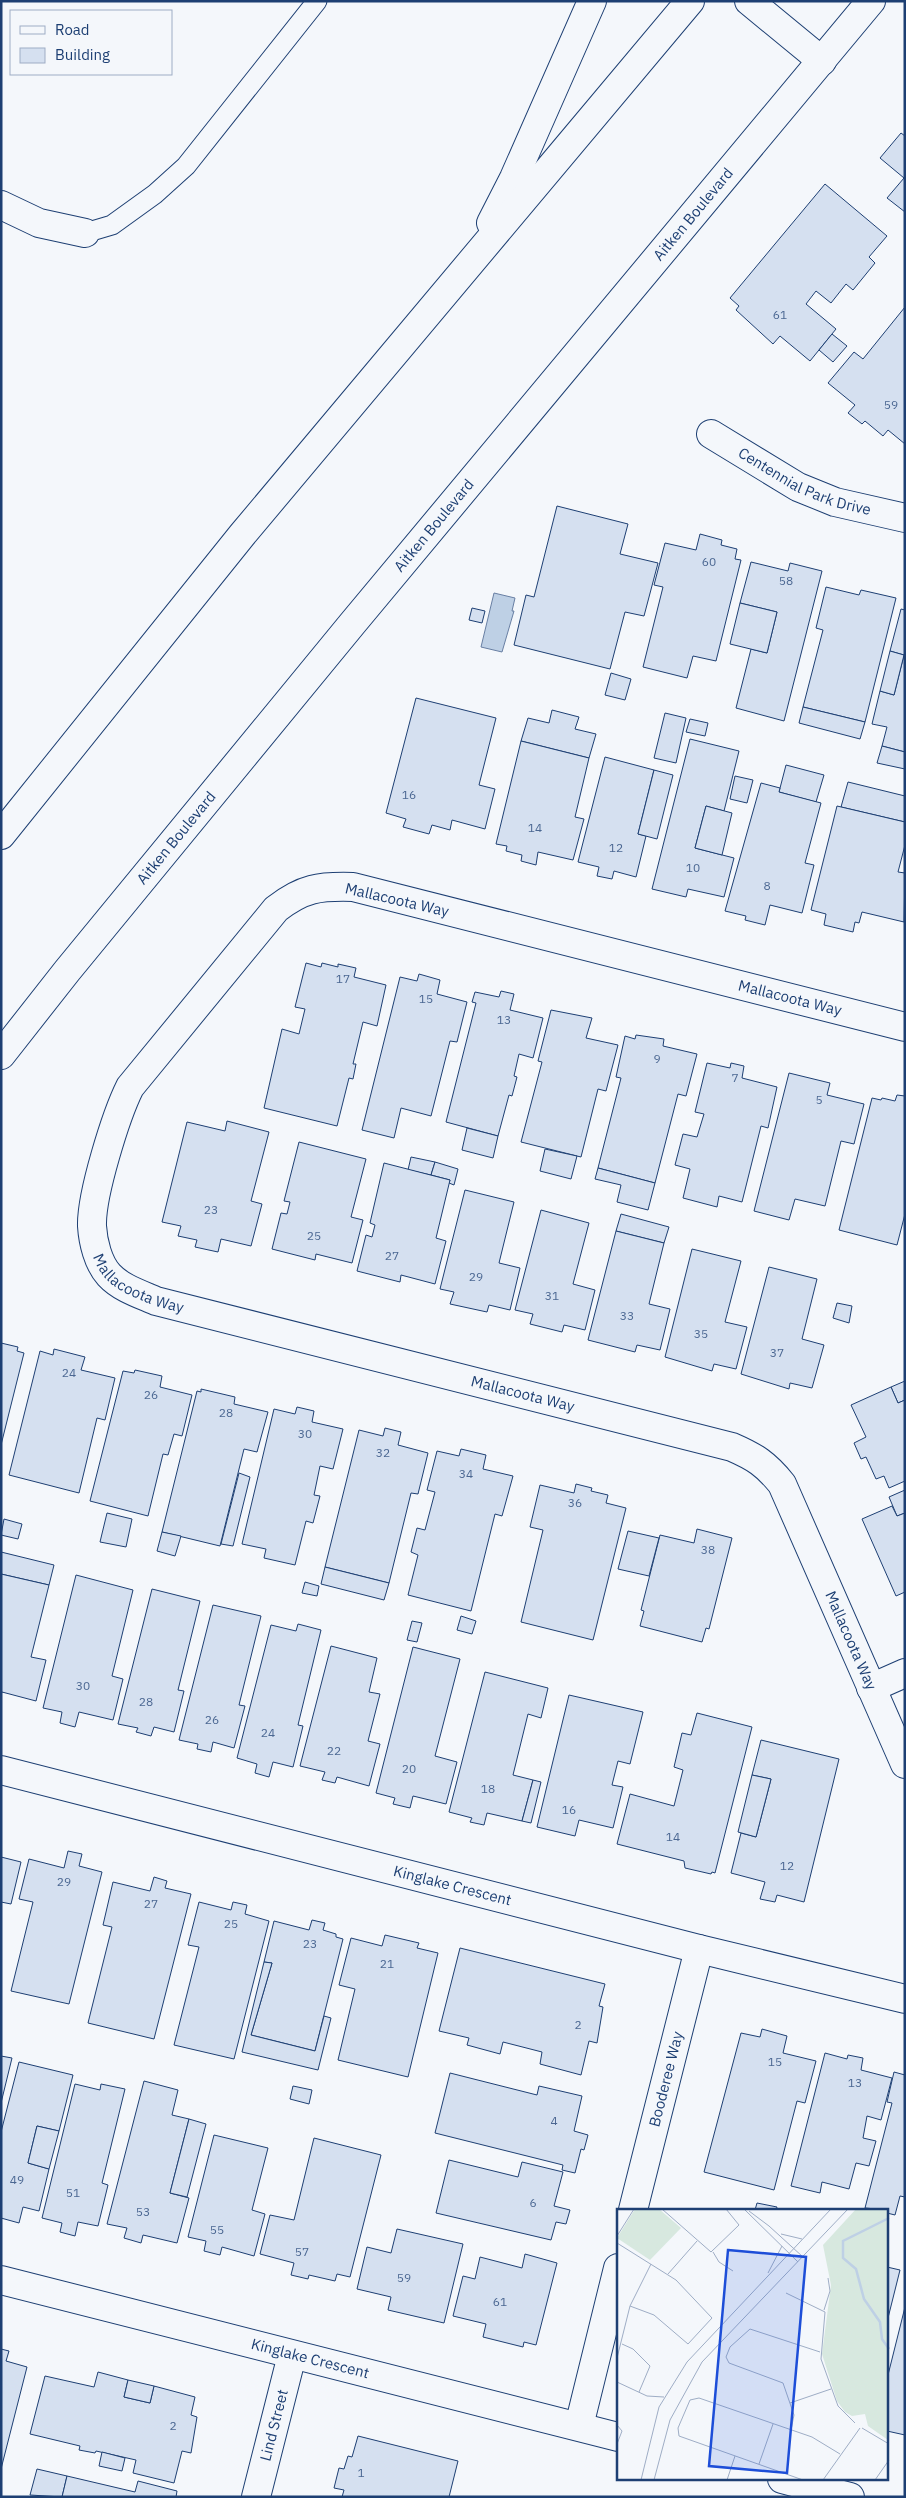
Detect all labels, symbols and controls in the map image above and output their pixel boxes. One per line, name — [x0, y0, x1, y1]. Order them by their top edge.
legend — [10, 10, 172, 75]
text: Road — [55, 20, 90, 39]
text: Building — [55, 45, 110, 64]
street label: Aitken Boulevard — [649, 164, 737, 264]
house number: 61 — [773, 307, 787, 322]
house number: 59 — [884, 397, 898, 412]
street label: Centennial Park Drive — [735, 443, 873, 519]
street label: Aitken Boulevard — [390, 475, 478, 575]
house number: 60 — [702, 554, 716, 569]
house number: 58 — [779, 573, 793, 588]
street label: Aitken Boulevard — [132, 787, 220, 888]
house number: 16 — [402, 787, 416, 802]
house number: 14 — [528, 820, 542, 835]
house number: 12 — [609, 840, 623, 855]
house number: 10 — [686, 860, 700, 875]
street label: Mallacoota Way — [343, 878, 451, 921]
house number: 8 — [763, 878, 771, 893]
house number: 17 — [336, 971, 350, 986]
street label: Mallacoota Way — [736, 975, 844, 1020]
house number: 15 — [419, 991, 433, 1006]
house number: 13 — [497, 1012, 511, 1027]
house number: 9 — [653, 1051, 661, 1066]
house number: 7 — [731, 1070, 739, 1085]
house number: 5 — [815, 1092, 823, 1107]
house number: 23 — [204, 1202, 218, 1217]
house number: 25 — [307, 1228, 321, 1243]
house number: 27 — [385, 1248, 399, 1263]
street label: Mallacoota Way — [89, 1251, 186, 1317]
house number: 29 — [469, 1269, 483, 1284]
house number: 31 — [545, 1288, 559, 1303]
house number: 33 — [620, 1308, 634, 1323]
house number: 35 — [694, 1326, 708, 1341]
house number: 37 — [770, 1345, 784, 1360]
house number: 24 — [62, 1365, 76, 1380]
street label: Mallacoota Way — [469, 1371, 577, 1416]
house number: 26 — [144, 1387, 158, 1402]
house number: 28 — [219, 1405, 233, 1420]
house number: 30 — [298, 1426, 312, 1441]
house number: 32 — [376, 1445, 390, 1460]
house number: 34 — [459, 1466, 473, 1481]
house number: 36 — [568, 1495, 582, 1510]
house number: 38 — [701, 1542, 715, 1557]
street label: Mallacoota Way — [821, 1588, 882, 1693]
house number: 30 — [76, 1678, 90, 1693]
house number: 28 — [139, 1694, 153, 1709]
house number: 26 — [205, 1712, 219, 1727]
house number: 24 — [261, 1725, 275, 1740]
house number: 22 — [327, 1743, 341, 1758]
house number: 20 — [402, 1761, 416, 1776]
house number: 18 — [481, 1781, 495, 1796]
house number: 16 — [562, 1802, 576, 1817]
house number: 14 — [666, 1829, 680, 1844]
house number: 12 — [780, 1858, 794, 1873]
street label: Kinglake Crescent — [391, 1861, 514, 1910]
house number: 29 — [57, 1874, 71, 1889]
house number: 27 — [144, 1896, 158, 1911]
house number: 25 — [224, 1916, 238, 1931]
house number: 23 — [303, 1936, 317, 1951]
house number: 21 — [380, 1956, 394, 1971]
house number: 2 — [574, 2017, 582, 2032]
street label: Booderee Way — [644, 2029, 687, 2129]
house number: 15 — [768, 2054, 782, 2069]
house number: 13 — [848, 2075, 862, 2090]
house number: 4 — [550, 2113, 558, 2128]
house number: 49 — [10, 2172, 24, 2187]
house number: 51 — [66, 2185, 80, 2200]
house number: 6 — [529, 2195, 537, 2210]
house number: 53 — [136, 2204, 150, 2219]
inset map — [617, 2209, 888, 2480]
house number: 55 — [210, 2222, 224, 2237]
house number: 57 — [295, 2244, 309, 2259]
house number: 59 — [397, 2270, 411, 2285]
house number: 61 — [493, 2294, 507, 2309]
street label: Kinglake Crescent — [249, 2334, 371, 2382]
street label: Lind Street — [255, 2387, 292, 2463]
house number: 2 — [169, 2418, 177, 2433]
house number: 1 — [357, 2465, 365, 2480]

